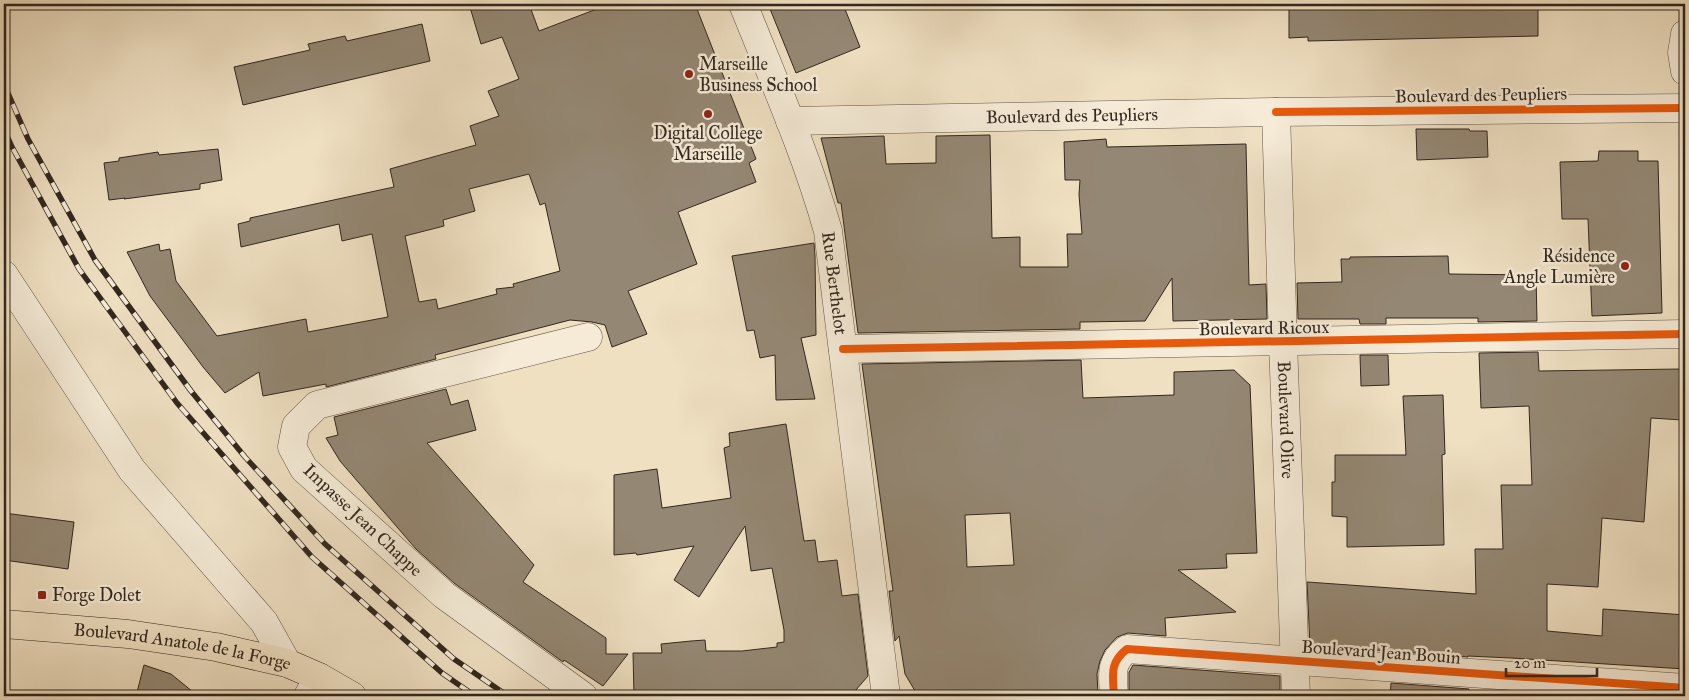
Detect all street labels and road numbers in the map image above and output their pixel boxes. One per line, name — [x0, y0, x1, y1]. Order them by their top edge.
street label: Boulevard des Peupliers — [1395, 82, 1567, 108]
street label: Boulevard des Peupliers — [986, 103, 1158, 128]
street label: Rue Berthelot — [817, 230, 852, 337]
street label: Boulevard Ricoux — [1198, 316, 1330, 340]
street label: Boulevard Olive — [1273, 360, 1299, 479]
street label: Impasse Jean Chappe — [298, 459, 427, 582]
street label: Boulevard Anatole de la Forge — [73, 619, 295, 675]
street label: Boulevard Jean Bouin — [1300, 635, 1462, 670]

